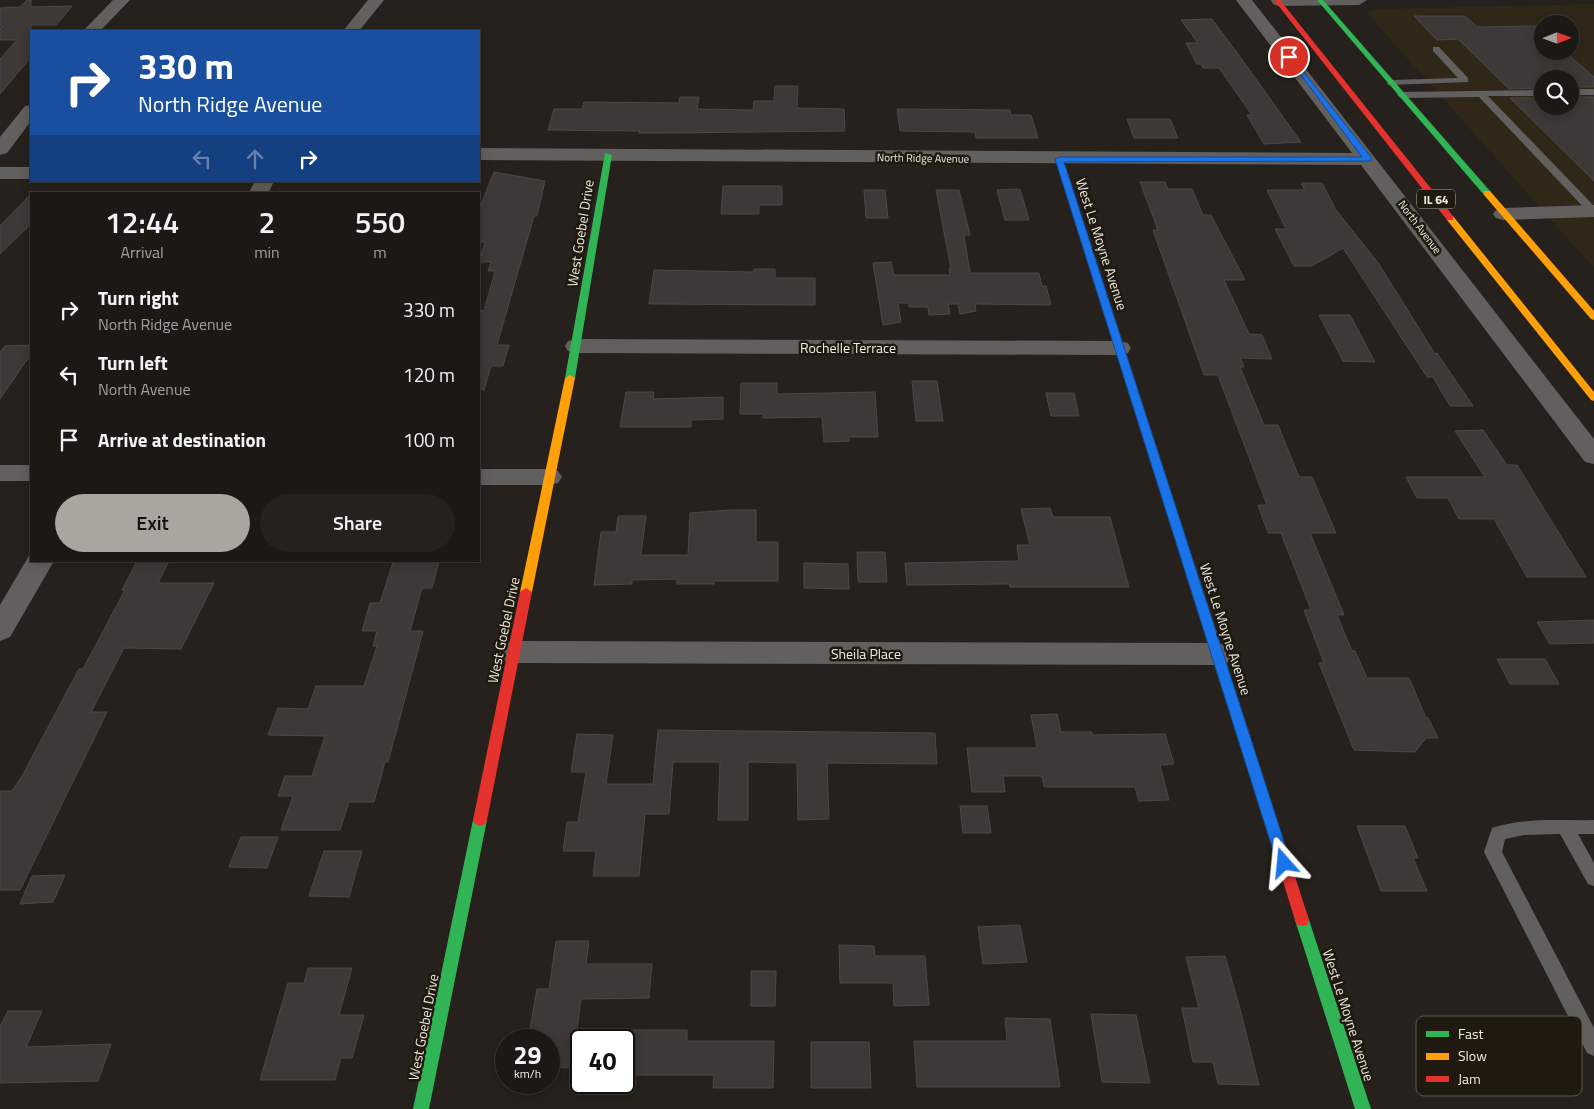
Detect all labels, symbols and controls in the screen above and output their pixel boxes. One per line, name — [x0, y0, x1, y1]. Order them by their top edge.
north arrow — [1534, 15, 1579, 60]
map controls — [1534, 15, 1579, 115]
pin — [1268, 36, 1310, 78]
text: 330 m — [138, 39, 234, 93]
icon: arrive — [1275, 43, 1303, 71]
icon: right — [55, 50, 120, 115]
button: search — [1534, 70, 1579, 115]
text: North Ridge Avenue — [138, 87, 322, 121]
icon: left — [188, 145, 216, 173]
icon: ahead — [241, 145, 269, 173]
icon: right — [294, 145, 322, 173]
street label: North Ridge Avenue — [877, 149, 970, 167]
street label: West Le Moyne Avenue — [1071, 175, 1133, 313]
street label: West Goebel Drive — [561, 178, 599, 288]
road number: IL 64 — [1417, 190, 1455, 208]
street label: North Avenue — [1394, 197, 1446, 258]
text: 12:44 — [105, 199, 179, 245]
text: 2 — [259, 199, 275, 245]
text: 550 — [355, 199, 405, 245]
text: Arrival — [120, 240, 164, 264]
text: min — [254, 240, 280, 264]
text: m — [373, 240, 387, 264]
text: Turn right — [98, 283, 179, 312]
text: 330 m — [403, 295, 455, 324]
icon: right — [55, 296, 83, 324]
text: North Ridge Avenue — [98, 312, 232, 336]
street label: Rochelle Terrace — [800, 337, 896, 358]
text: Turn left — [98, 348, 168, 377]
text: 120 m — [403, 360, 455, 389]
icon: left — [55, 361, 83, 389]
text: North Avenue — [98, 377, 191, 401]
text: Arrive at destination — [98, 425, 266, 454]
text: 100 m — [403, 425, 455, 454]
icon: arrive — [55, 426, 83, 454]
button: Exit — [55, 494, 250, 552]
button: Share — [260, 494, 455, 552]
street label: West Le Moyne Avenue — [1195, 560, 1257, 698]
street label: West Goebel Drive — [481, 575, 525, 685]
street label: Sheila Place — [831, 643, 901, 664]
position arrow — [1257, 836, 1309, 888]
street label: West Le Moyne Avenue — [1318, 946, 1380, 1084]
street label: West Goebel Drive — [402, 972, 444, 1082]
legend — [1416, 1016, 1582, 1096]
text: Fast — [1458, 1023, 1483, 1044]
speed limit sign: 40 — [570, 1029, 635, 1094]
text: 29 — [513, 1036, 542, 1074]
text: Slow — [1458, 1045, 1487, 1066]
text: km/h — [514, 1064, 541, 1083]
text: Jam — [1458, 1068, 1481, 1089]

